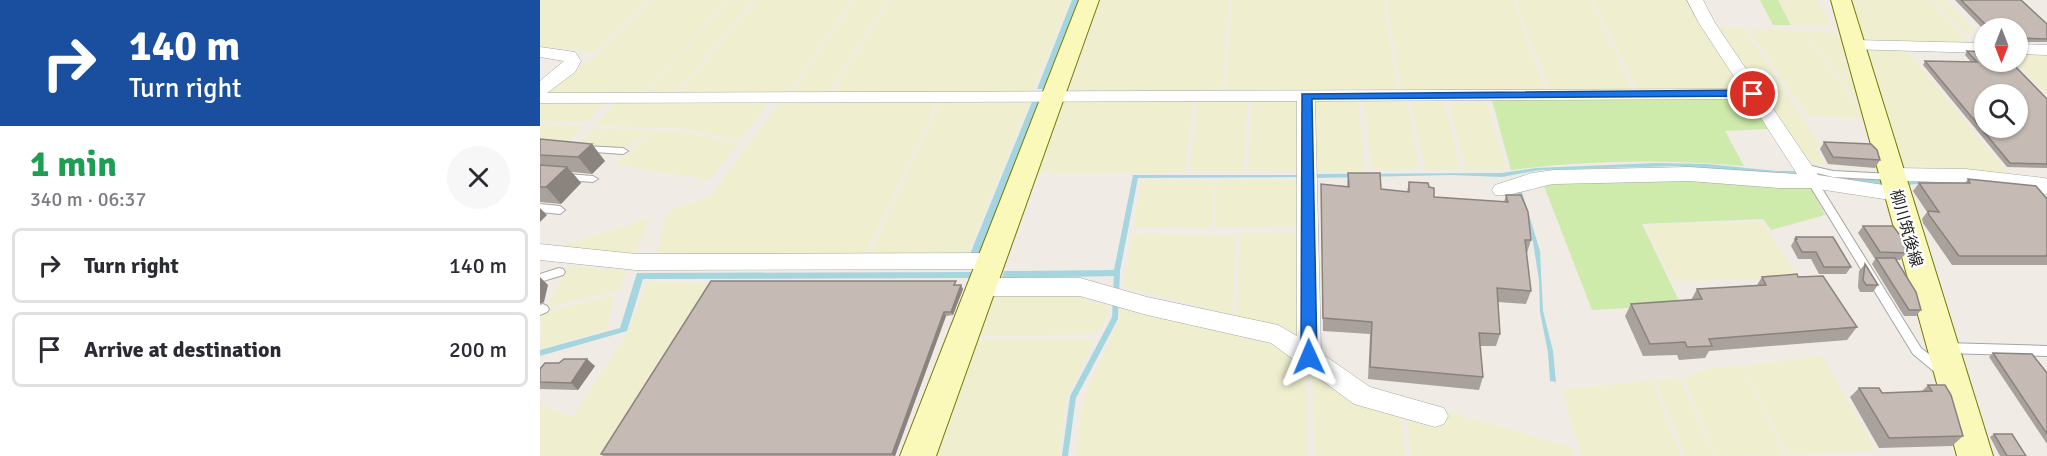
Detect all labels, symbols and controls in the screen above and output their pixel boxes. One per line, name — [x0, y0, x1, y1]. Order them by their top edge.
north arrow — [1974, 18, 2028, 72]
map controls — [1974, 18, 2028, 138]
text: 140 m — [129, 21, 240, 72]
icon: right — [30, 24, 108, 102]
pin — [1727, 68, 1778, 119]
text: Turn right — [129, 72, 242, 105]
icon: arrive — [1736, 77, 1769, 110]
button: search — [1974, 84, 2028, 138]
text: 1 min — [30, 142, 117, 187]
button: close — [447, 146, 510, 209]
text: 340 m · 06:37 — [30, 187, 146, 212]
street label: 柳川筑後線 — [1885, 187, 1927, 269]
icon: right — [33, 249, 66, 282]
text: Turn right — [84, 252, 179, 279]
text: 140 m — [449, 252, 507, 279]
position arrow — [1277, 325, 1341, 389]
icon: arrive — [33, 333, 66, 366]
text: Arrive at destination — [84, 336, 281, 363]
text: 200 m — [449, 336, 507, 363]

